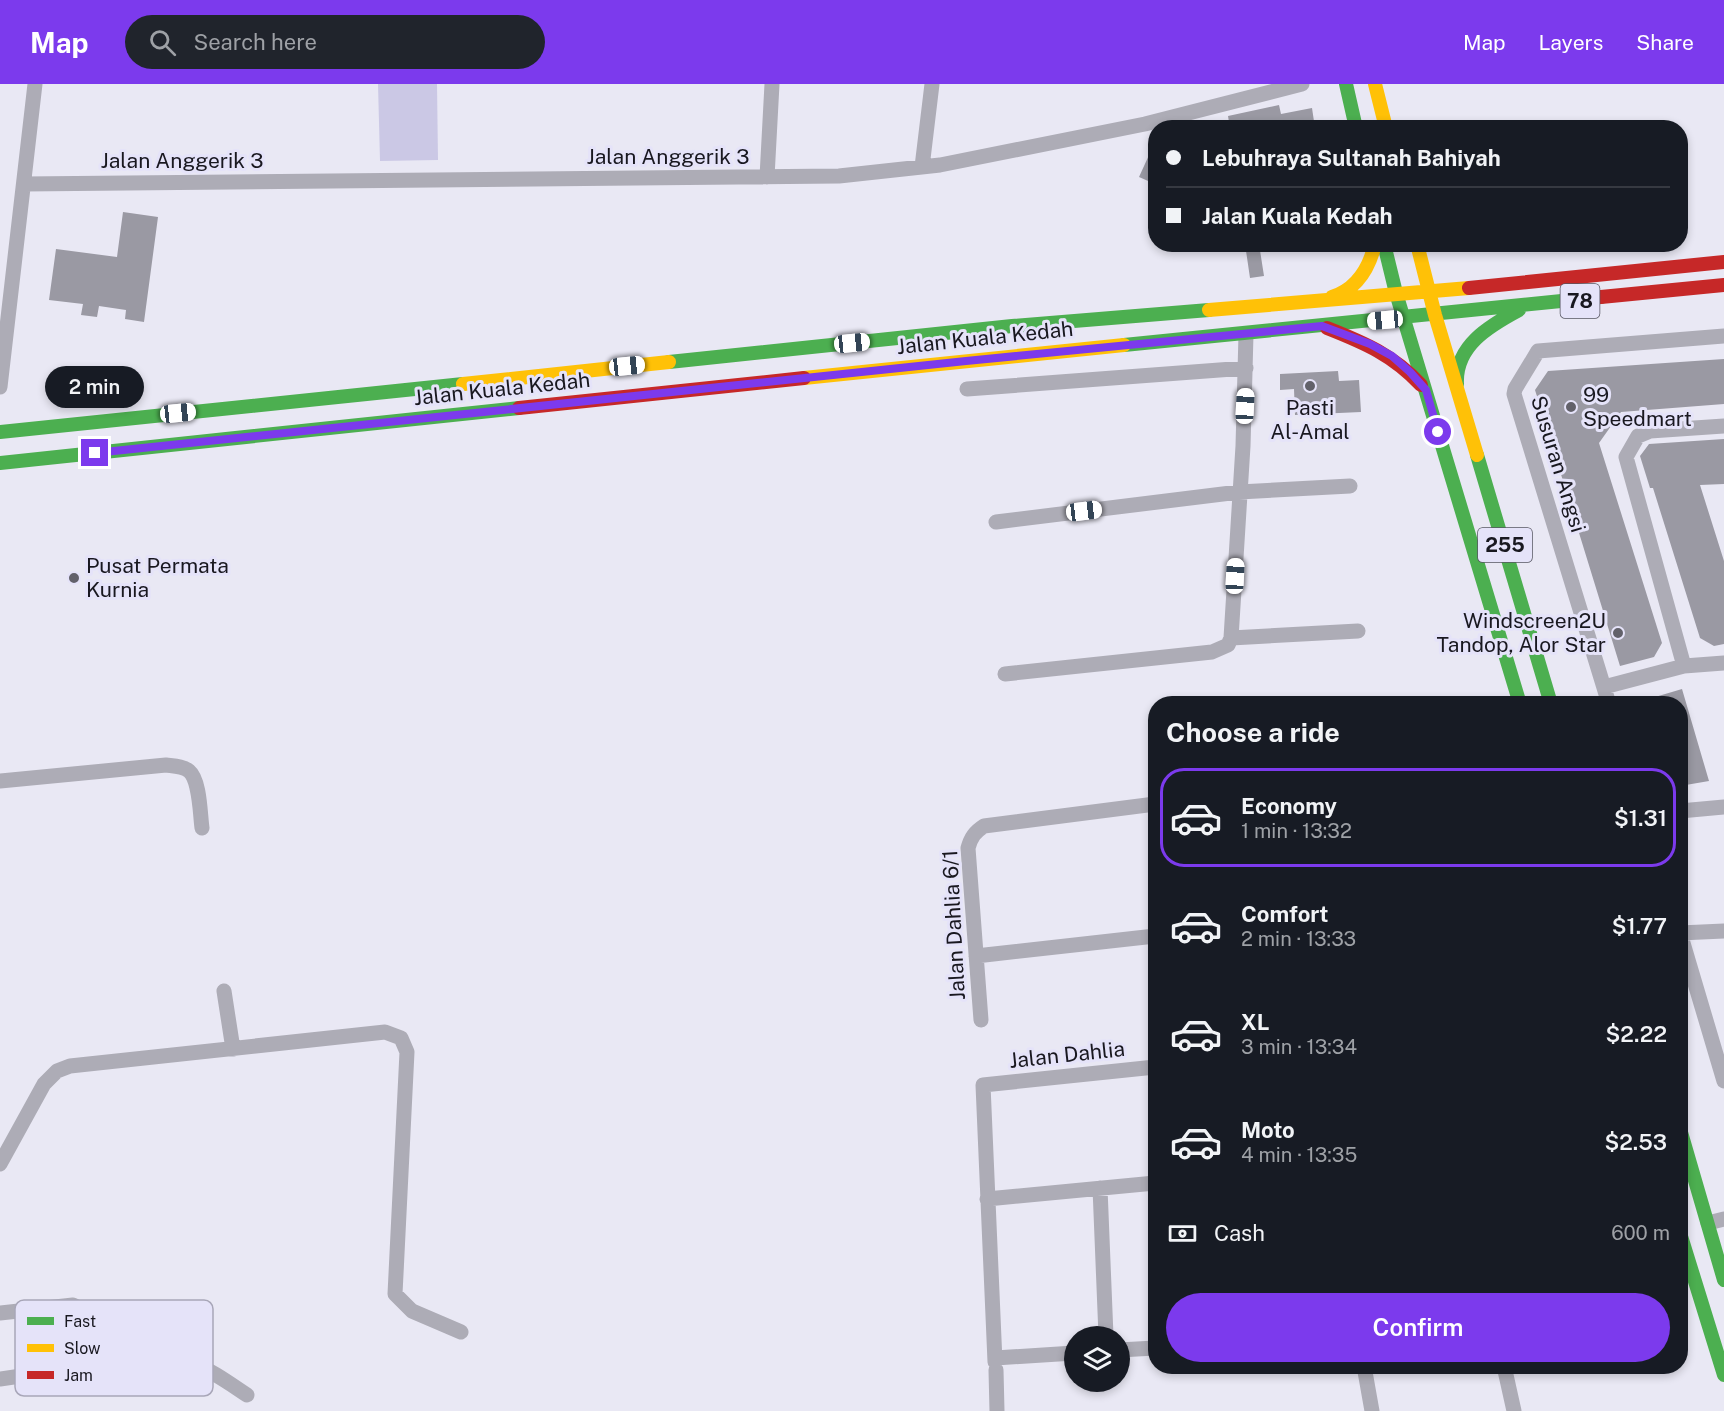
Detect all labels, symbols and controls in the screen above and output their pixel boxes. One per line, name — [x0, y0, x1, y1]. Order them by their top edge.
search box — [125, 15, 545, 69]
text: Map — [30, 26, 89, 59]
icon: search — [146, 26, 179, 59]
text: Search here — [194, 29, 317, 55]
text: Map — [1463, 30, 1506, 55]
text: Layers — [1539, 30, 1603, 55]
text: Share — [1636, 30, 1694, 55]
street label: Jalan Anggerik 3 — [587, 144, 749, 169]
text: Lebuhraya Sultanah Bahiyah — [1202, 145, 1501, 171]
street label: Jalan Anggerik 3 — [101, 148, 263, 173]
text: Jalan Kuala Kedah — [1202, 203, 1393, 229]
road number: 78 — [1560, 284, 1600, 318]
car — [1366, 309, 1404, 331]
street label: Jalan Kuala Kedah — [896, 316, 1074, 359]
car — [833, 332, 871, 354]
car — [608, 355, 646, 377]
callout: 2 min — [46, 366, 144, 408]
street label: Jalan Kuala Kedah — [413, 367, 591, 410]
text: 2 min — [69, 375, 120, 399]
marker: Pasti Al-Amal — [1303, 379, 1317, 393]
place label: 99 Speedmart — [1583, 382, 1692, 431]
car — [1235, 388, 1255, 424]
street label: Susuran Angsi — [1526, 393, 1591, 535]
place label: Pasti Al-Amal — [1270, 395, 1350, 444]
marker: 99 Speedmart — [1564, 400, 1578, 414]
car — [159, 402, 197, 424]
route start — [1424, 418, 1451, 445]
route end — [81, 439, 108, 466]
car — [1065, 500, 1103, 522]
road number: 255 — [1478, 528, 1532, 562]
place label: Pusat Permata Kurnia — [86, 553, 229, 602]
car — [1225, 558, 1245, 594]
marker: Pusat Permata Kurnia — [67, 571, 81, 585]
place label: Windscreen2U Tandop, Alor Star — [1437, 608, 1606, 657]
marker: Windscreen2U Tandop, Alor Star — [1611, 626, 1625, 640]
text: Choose a ride — [1166, 716, 1340, 748]
icon: car — [1169, 791, 1223, 845]
text: Economy — [1241, 793, 1337, 819]
text: $1.31 — [1614, 805, 1667, 831]
text: 1 min · 13:32 — [1241, 819, 1352, 843]
street label: Jalan Dahlia 6/1 — [937, 849, 970, 1001]
icon: car — [1169, 899, 1223, 953]
text: Comfort — [1241, 901, 1328, 927]
text: $1.77 — [1612, 913, 1667, 939]
text: 2 min · 13:33 — [1241, 927, 1356, 951]
icon: car — [1169, 1007, 1223, 1061]
text: XL — [1241, 1009, 1269, 1035]
text: $2.22 — [1606, 1021, 1667, 1047]
text: 3 min · 13:34 — [1241, 1035, 1357, 1059]
street label: Jalan Dahlia — [1008, 1036, 1126, 1073]
icon: car — [1169, 1115, 1223, 1169]
text: Moto — [1241, 1117, 1295, 1143]
text: $2.53 — [1604, 1129, 1667, 1155]
text: 4 min · 13:35 — [1241, 1143, 1357, 1167]
icon: cash — [1166, 1217, 1199, 1250]
text: Cash — [1214, 1220, 1265, 1246]
text: 600 m — [1611, 1221, 1670, 1245]
button: Confirm — [1166, 1293, 1670, 1362]
legend — [15, 1300, 213, 1396]
text: Fast — [64, 1312, 96, 1331]
map controls — [1064, 1326, 1130, 1392]
button: layers — [1064, 1326, 1130, 1392]
text: Slow — [64, 1339, 101, 1358]
text: Jam — [64, 1366, 93, 1385]

